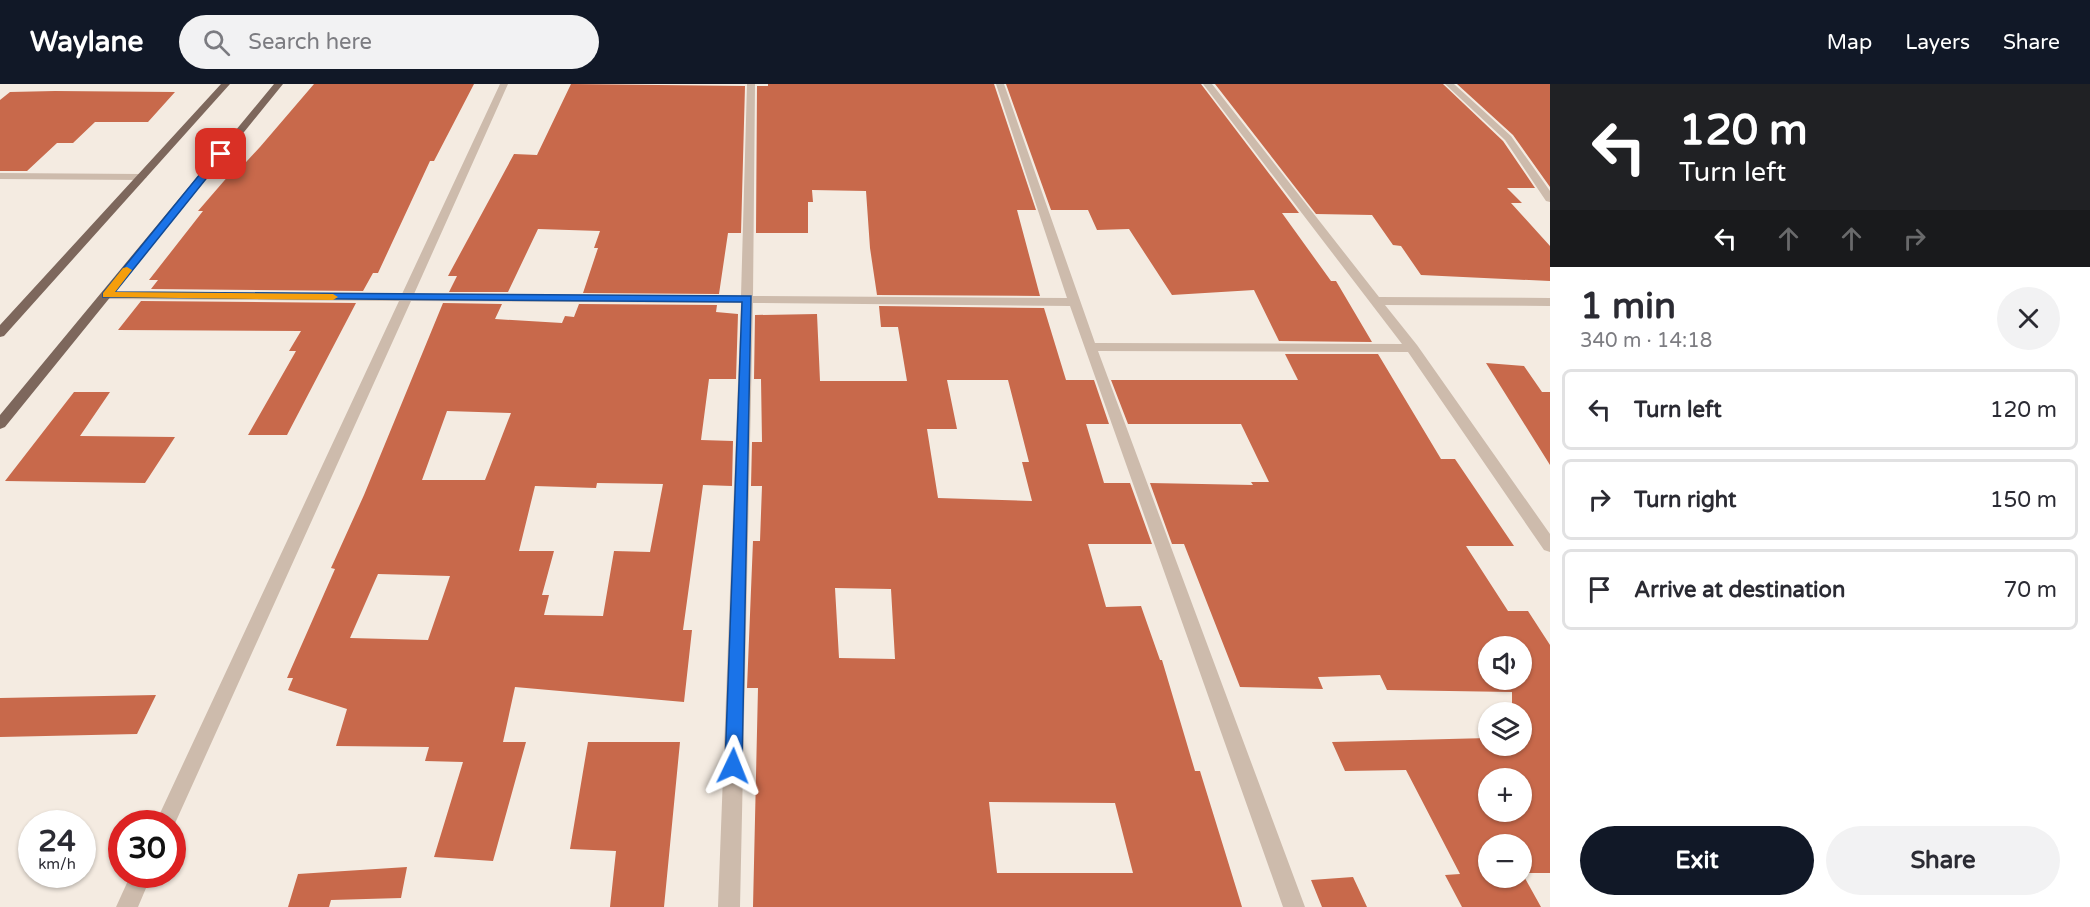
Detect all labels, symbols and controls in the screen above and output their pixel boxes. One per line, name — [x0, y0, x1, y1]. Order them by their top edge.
search box — [179, 15, 599, 69]
text: Waylane — [30, 25, 143, 59]
icon: search — [200, 26, 233, 59]
text: Search here — [248, 29, 372, 55]
text: Map — [1827, 30, 1872, 55]
text: Layers — [1905, 30, 1970, 55]
text: Share — [2003, 30, 2060, 55]
text: 120 m — [1679, 105, 1808, 156]
icon: left — [1580, 108, 1658, 186]
pin — [195, 128, 246, 179]
icon: arrive — [204, 137, 237, 170]
text: Turn left — [1679, 156, 1786, 189]
icon: left — [1709, 222, 1742, 255]
icon: ahead — [1772, 222, 1805, 255]
icon: ahead — [1835, 222, 1868, 255]
icon: right — [1898, 222, 1931, 255]
text: 1 min — [1580, 285, 1676, 328]
button: close — [1997, 287, 2060, 350]
text: 340 m · 14:18 — [1580, 329, 1712, 353]
icon: left — [1583, 393, 1616, 426]
text: Turn left — [1634, 397, 1722, 423]
text: 120 m — [1990, 397, 2057, 423]
icon: right — [1583, 483, 1616, 516]
text: Turn right — [1634, 487, 1736, 513]
text: 150 m — [1990, 487, 2057, 513]
icon: arrive — [1583, 573, 1616, 606]
text: Arrive at destination — [1634, 577, 1845, 603]
text: 70 m — [2003, 577, 2057, 603]
map controls — [1478, 636, 1532, 888]
button: sound — [1478, 636, 1532, 690]
button: layers — [1478, 702, 1532, 756]
position arrow — [701, 734, 765, 798]
button: + — [1478, 768, 1532, 822]
speed limit sign: 30 — [108, 810, 186, 888]
text: 24 — [38, 823, 76, 860]
button: Exit — [1580, 826, 1814, 895]
button: Share — [1826, 826, 2060, 895]
button: − — [1478, 834, 1532, 888]
text: km/h — [38, 855, 76, 873]

